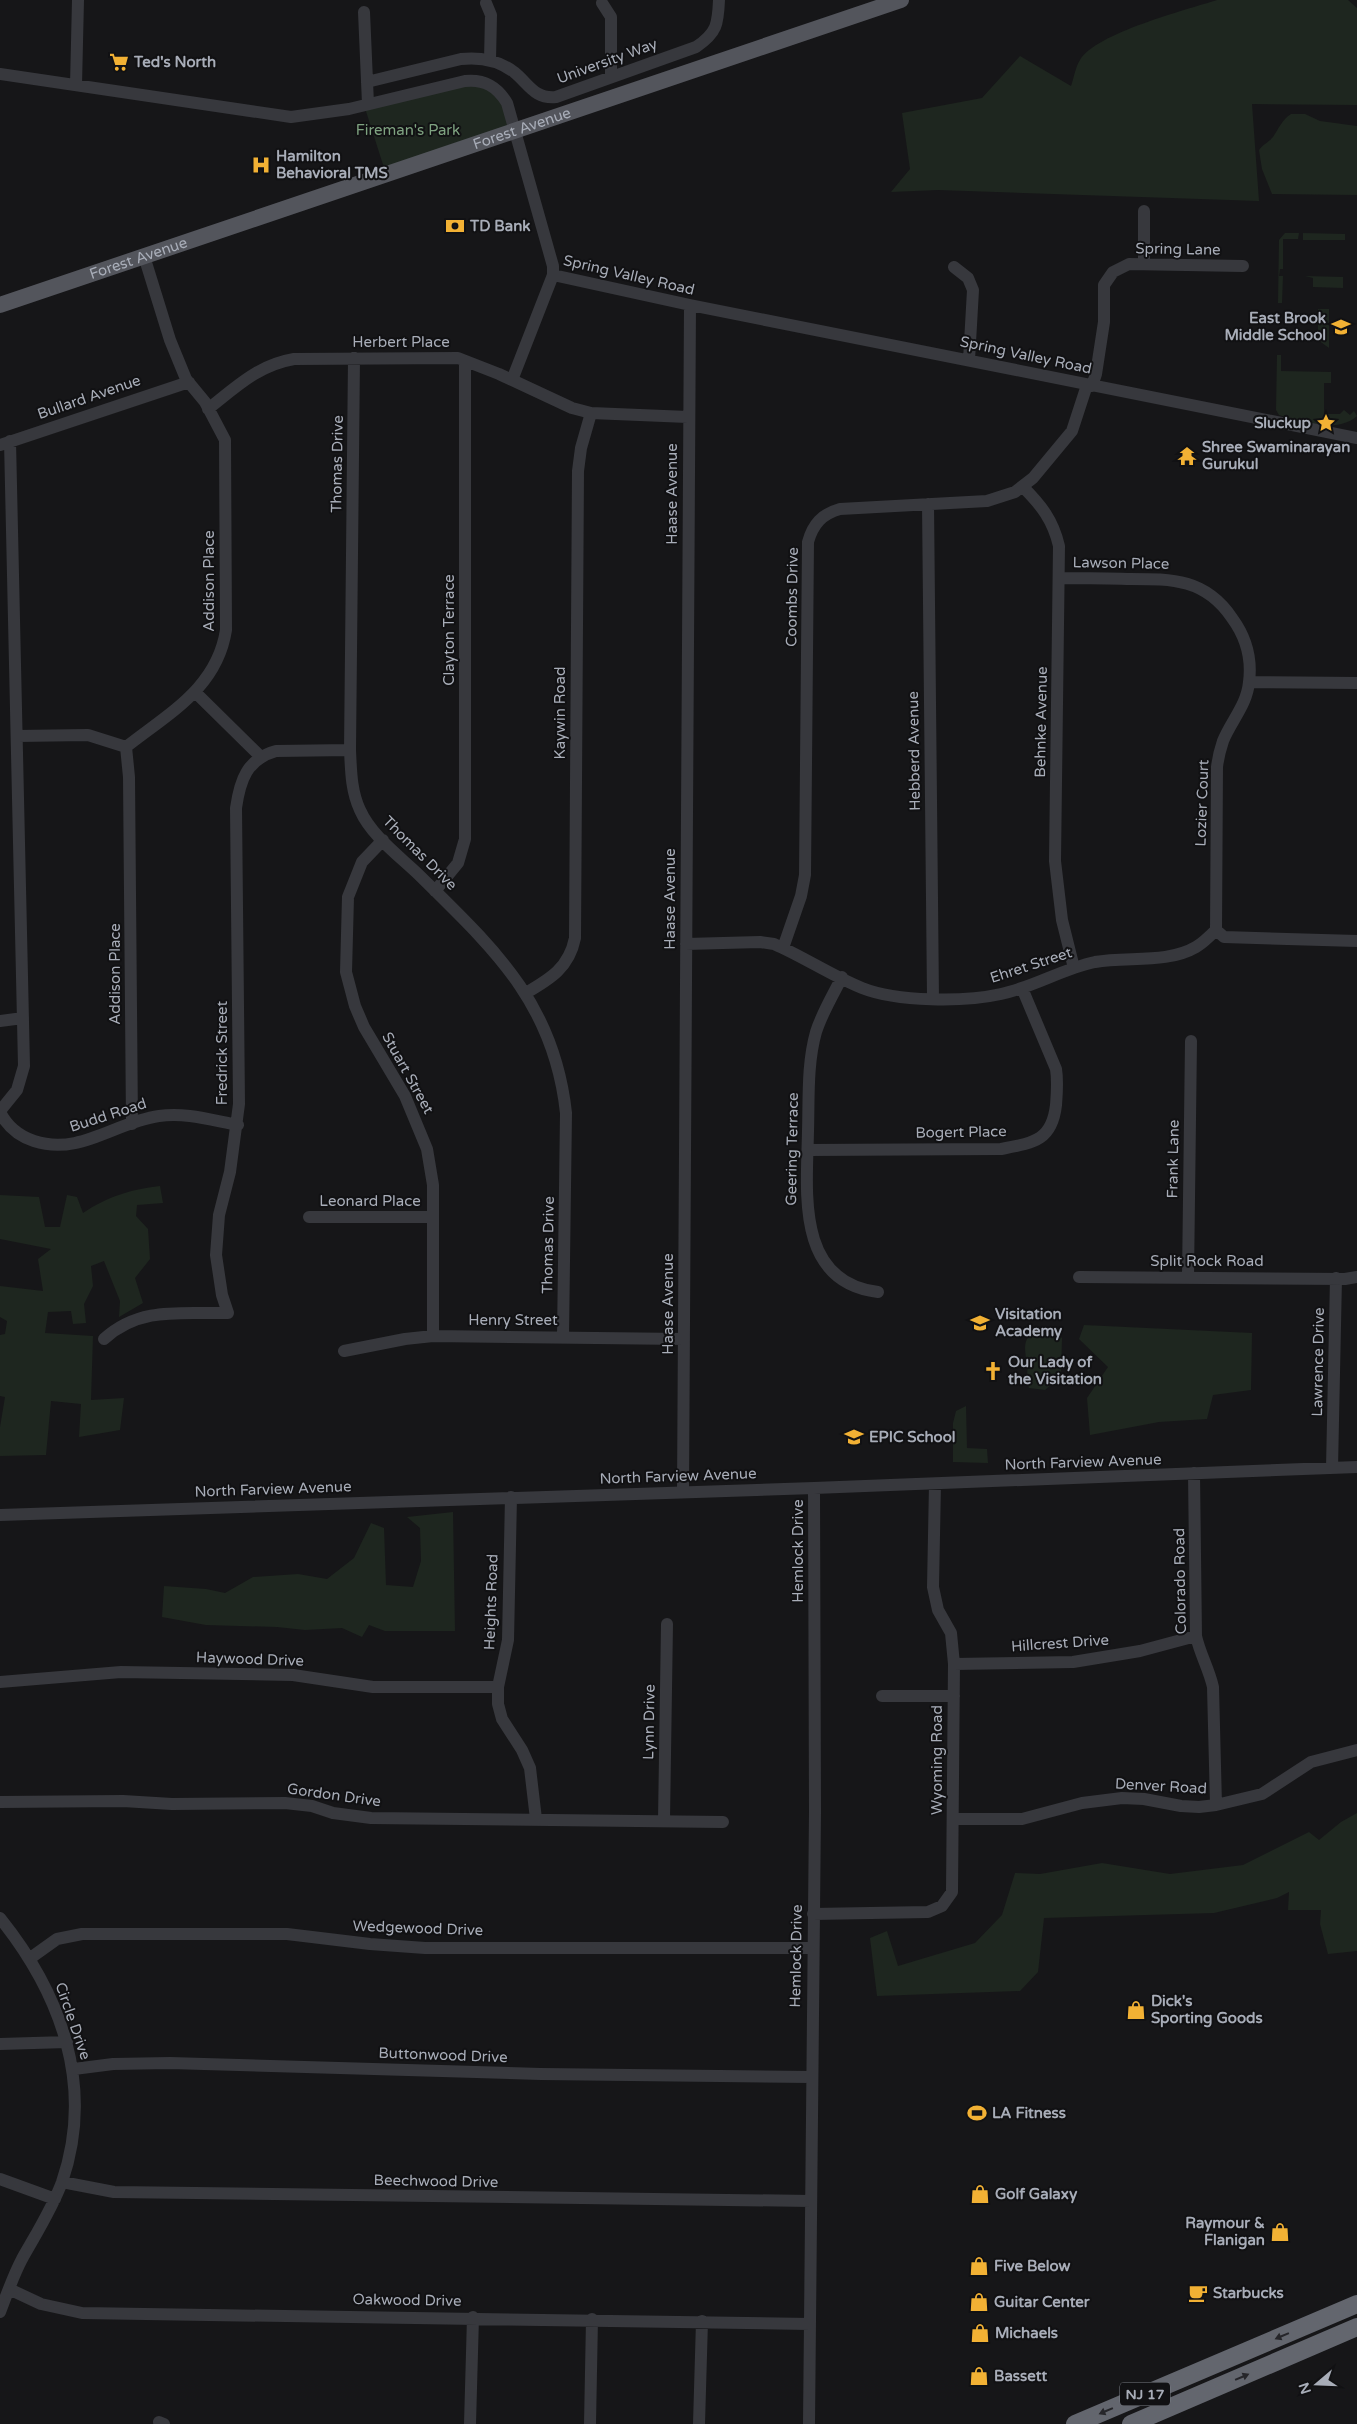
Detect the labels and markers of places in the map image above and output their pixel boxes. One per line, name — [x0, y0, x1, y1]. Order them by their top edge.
supermarket icon: Ted's North — [108, 51, 130, 73]
place label: Ted's North — [133, 53, 216, 71]
place label: Hamilton Behavioral TMS — [276, 147, 388, 182]
hospital icon: Hamilton Behavioral TMS — [250, 154, 272, 176]
bank icon: TD Bank — [444, 215, 466, 237]
place label: TD Bank — [469, 217, 530, 235]
place label: East Brook Middle School — [1225, 309, 1326, 344]
school or university icon: East Brook Middle School — [1330, 316, 1352, 338]
place icon: Sluckup — [1315, 412, 1337, 434]
place label: Sluckup — [1254, 414, 1312, 433]
place label: Shree Swaminarayan Gurukul — [1202, 438, 1350, 473]
temple icon: Shree Swaminarayan Gurukul — [1176, 445, 1198, 467]
place label: Visitation Academy — [995, 1305, 1062, 1341]
school or university icon: Visitation Academy — [969, 1312, 991, 1334]
place label: Our Lady of the Visitation — [1007, 1353, 1102, 1388]
church icon: Our Lady of the Visitation — [982, 1360, 1004, 1382]
school or university icon: EPIC School — [843, 1426, 865, 1448]
place label: EPIC School — [869, 1428, 956, 1446]
place label: Dick's Sporting Goods — [1151, 1992, 1263, 2028]
shop icon: Dick's Sporting Goods — [1125, 1999, 1147, 2021]
sports icon: LA Fitness — [966, 2102, 988, 2124]
place label: LA Fitness — [992, 2104, 1066, 2122]
shop icon: Golf Galaxy — [969, 2183, 991, 2205]
place label: Golf Galaxy — [995, 2185, 1077, 2204]
place label: Raymour & Flanigan — [1185, 2214, 1265, 2250]
shop icon: Raymour & Flanigan — [1269, 2221, 1291, 2243]
shop icon: Five Below — [968, 2255, 990, 2277]
place label: Five Below — [994, 2257, 1070, 2275]
cafe icon: Starbucks — [1187, 2282, 1209, 2304]
place label: Starbucks — [1213, 2284, 1284, 2302]
shop icon: Guitar Center — [968, 2291, 990, 2313]
place label: Guitar Center — [994, 2293, 1090, 2311]
shop icon: Michaels — [969, 2322, 991, 2344]
place label: Michaels — [995, 2324, 1058, 2342]
shop icon: Bassett — [968, 2365, 990, 2387]
place label: Bassett — [994, 2367, 1047, 2385]

